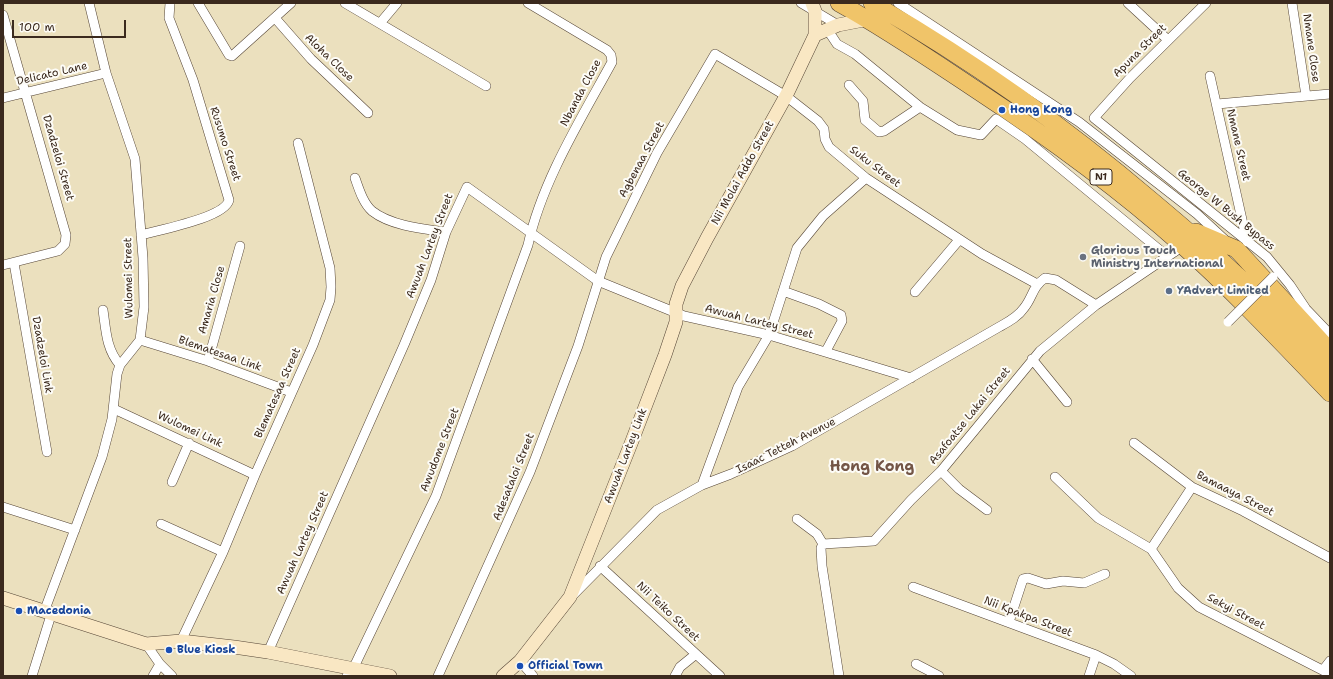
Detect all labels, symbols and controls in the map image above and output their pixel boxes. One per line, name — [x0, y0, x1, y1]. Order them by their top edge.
scale bar — [14, 12, 128, 38]
street label: Nmane Close — [1300, 13, 1322, 83]
text: 100 m — [19, 19, 55, 35]
street label: Apuna Street — [1111, 22, 1169, 80]
street label: Aloha Close — [302, 31, 356, 85]
street label: Nbanda Close — [558, 57, 604, 129]
street label: Delicato Lane — [15, 59, 89, 89]
place label: Hong Kong — [1010, 103, 1072, 117]
street label: Rusumo Street — [207, 105, 243, 183]
marker: Hong Kong — [997, 105, 1007, 115]
street label: Nmane Street — [1223, 108, 1253, 182]
street label: Dzadzeloi Street — [39, 114, 77, 202]
street label: Nii Molai Addo Street — [709, 119, 777, 227]
street label: Agbenaa Street — [617, 120, 667, 200]
street label: Suku Street — [847, 144, 903, 190]
street label: George W Bush Bypass — [1175, 167, 1277, 253]
road number: N1 — [1090, 169, 1112, 185]
street label: Awuah Lartey Street — [404, 192, 456, 300]
street label: Wulomei Street — [122, 237, 136, 319]
place label: Glorious Touch Ministry International — [1091, 244, 1223, 270]
marker: Glorious Touch Ministry International — [1078, 252, 1088, 262]
street label: Amaria Close — [196, 264, 228, 336]
place label: YAdvert Limited — [1177, 284, 1269, 298]
marker: YAdvert Limited — [1164, 286, 1174, 296]
street label: Awuah Lartey Street — [703, 302, 815, 342]
street label: Dzadzeloi Link — [29, 316, 55, 394]
street label: Blematesaa Link — [177, 334, 263, 374]
street label: Blematesaa Street — [252, 346, 304, 440]
street label: Asafoatse Lakai Street — [927, 365, 1013, 467]
street label: Awudome Street — [418, 406, 462, 494]
street label: Awuah Lartey Link — [602, 407, 650, 505]
street label: Wulomei Link — [155, 409, 225, 451]
street label: Isaac Tetteh Avenue — [734, 415, 838, 477]
street label: Adesataloi Street — [490, 431, 538, 523]
district label: Hong Kong — [830, 458, 914, 476]
street label: Bamaaya Street — [1194, 469, 1276, 519]
street label: Awuah Lartey Street — [274, 489, 332, 597]
street label: Nii Teiko Street — [634, 579, 702, 645]
street label: Sekyi Street — [1205, 591, 1267, 633]
street label: Nii Kpakpa Street — [982, 594, 1074, 640]
place label: Macedonia — [27, 604, 91, 618]
marker: Macedonia — [14, 606, 24, 616]
place label: Blue Kiosk — [177, 643, 236, 657]
marker: Blue Kiosk — [164, 645, 174, 655]
place label: Official Town — [528, 659, 603, 673]
marker: Official Town — [515, 661, 525, 671]

